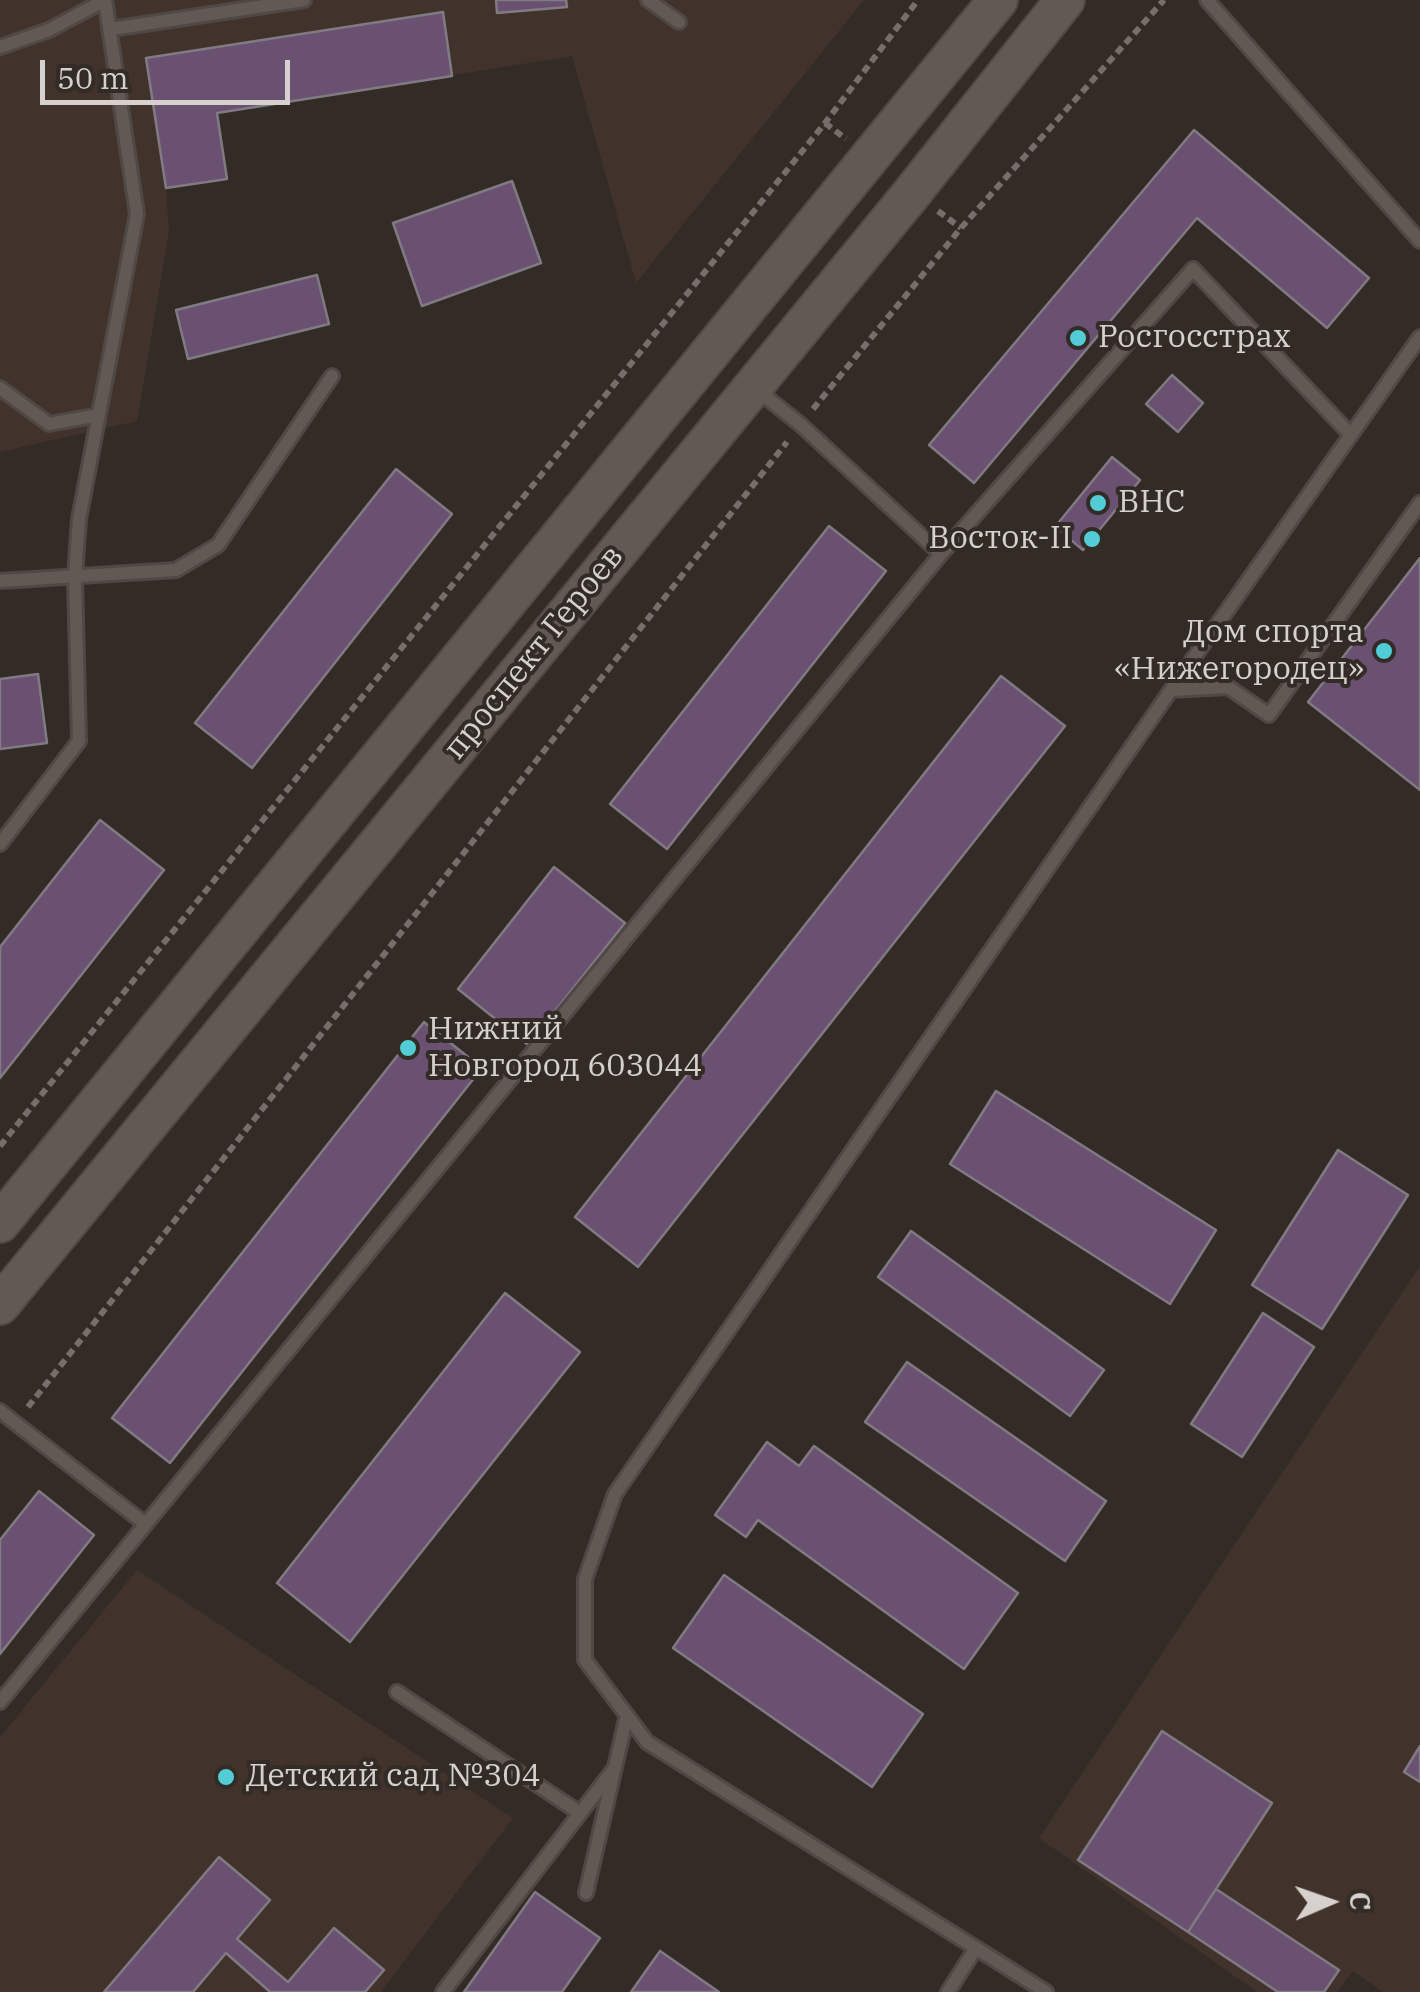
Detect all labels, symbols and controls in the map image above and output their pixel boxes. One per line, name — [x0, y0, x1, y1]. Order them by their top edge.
scale bar — [45, 40, 295, 102]
text: 50 m — [57, 58, 129, 97]
place label: Росгосстрах — [1098, 319, 1291, 357]
marker: Росгосстрах — [1067, 327, 1089, 349]
place label: ВНС — [1118, 484, 1185, 522]
marker: ВНС — [1087, 492, 1109, 514]
place label: Восток-II — [928, 520, 1072, 558]
marker: Восток-II — [1081, 528, 1103, 550]
street label: проспект Героев — [436, 538, 632, 768]
place label: Дом спорта «Нижегородец» — [1114, 614, 1364, 689]
marker: Дом спорта «Нижегородец» — [1373, 640, 1395, 662]
place label: Нижний Новгород 603044 — [428, 1011, 702, 1086]
marker: Нижний Новгород 603044 — [397, 1037, 419, 1059]
place label: Детский сад №304 — [246, 1758, 541, 1796]
marker: Детский сад №304 — [215, 1766, 237, 1788]
north arrow — [1280, 1852, 1380, 1952]
text: С — [1342, 1891, 1379, 1911]

